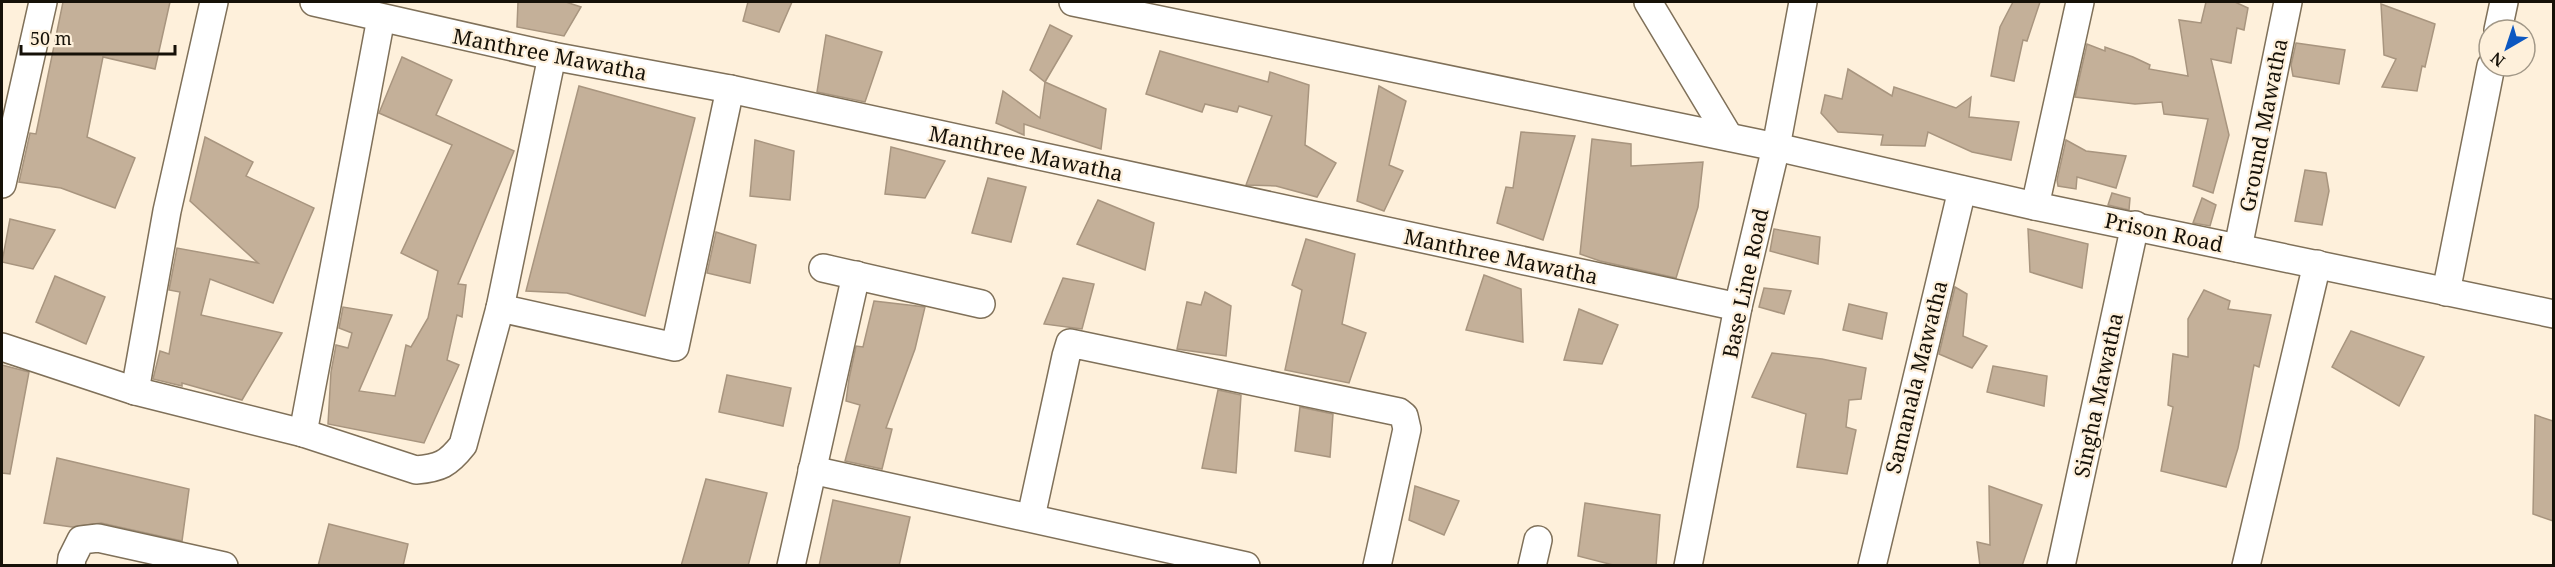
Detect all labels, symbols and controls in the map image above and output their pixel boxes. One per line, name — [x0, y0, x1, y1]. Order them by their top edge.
scale bar — [21, 18, 176, 56]
north arrow — [2477, 18, 2537, 78]
street label: Manthree Mawatha — [450, 21, 650, 87]
text: 50 m — [30, 26, 72, 50]
street label: Ground Mawatha — [2232, 36, 2294, 214]
text: N — [2485, 47, 2509, 72]
street label: Manthree Mawatha — [926, 119, 1126, 187]
street label: Base Line Road — [1715, 205, 1775, 360]
street label: Prison Road — [2102, 206, 2226, 258]
street label: Manthree Mawatha — [1401, 222, 1601, 290]
street label: Samanala Mawatha — [1878, 278, 1954, 476]
street label: Singha Mawatha — [2067, 310, 2129, 480]

